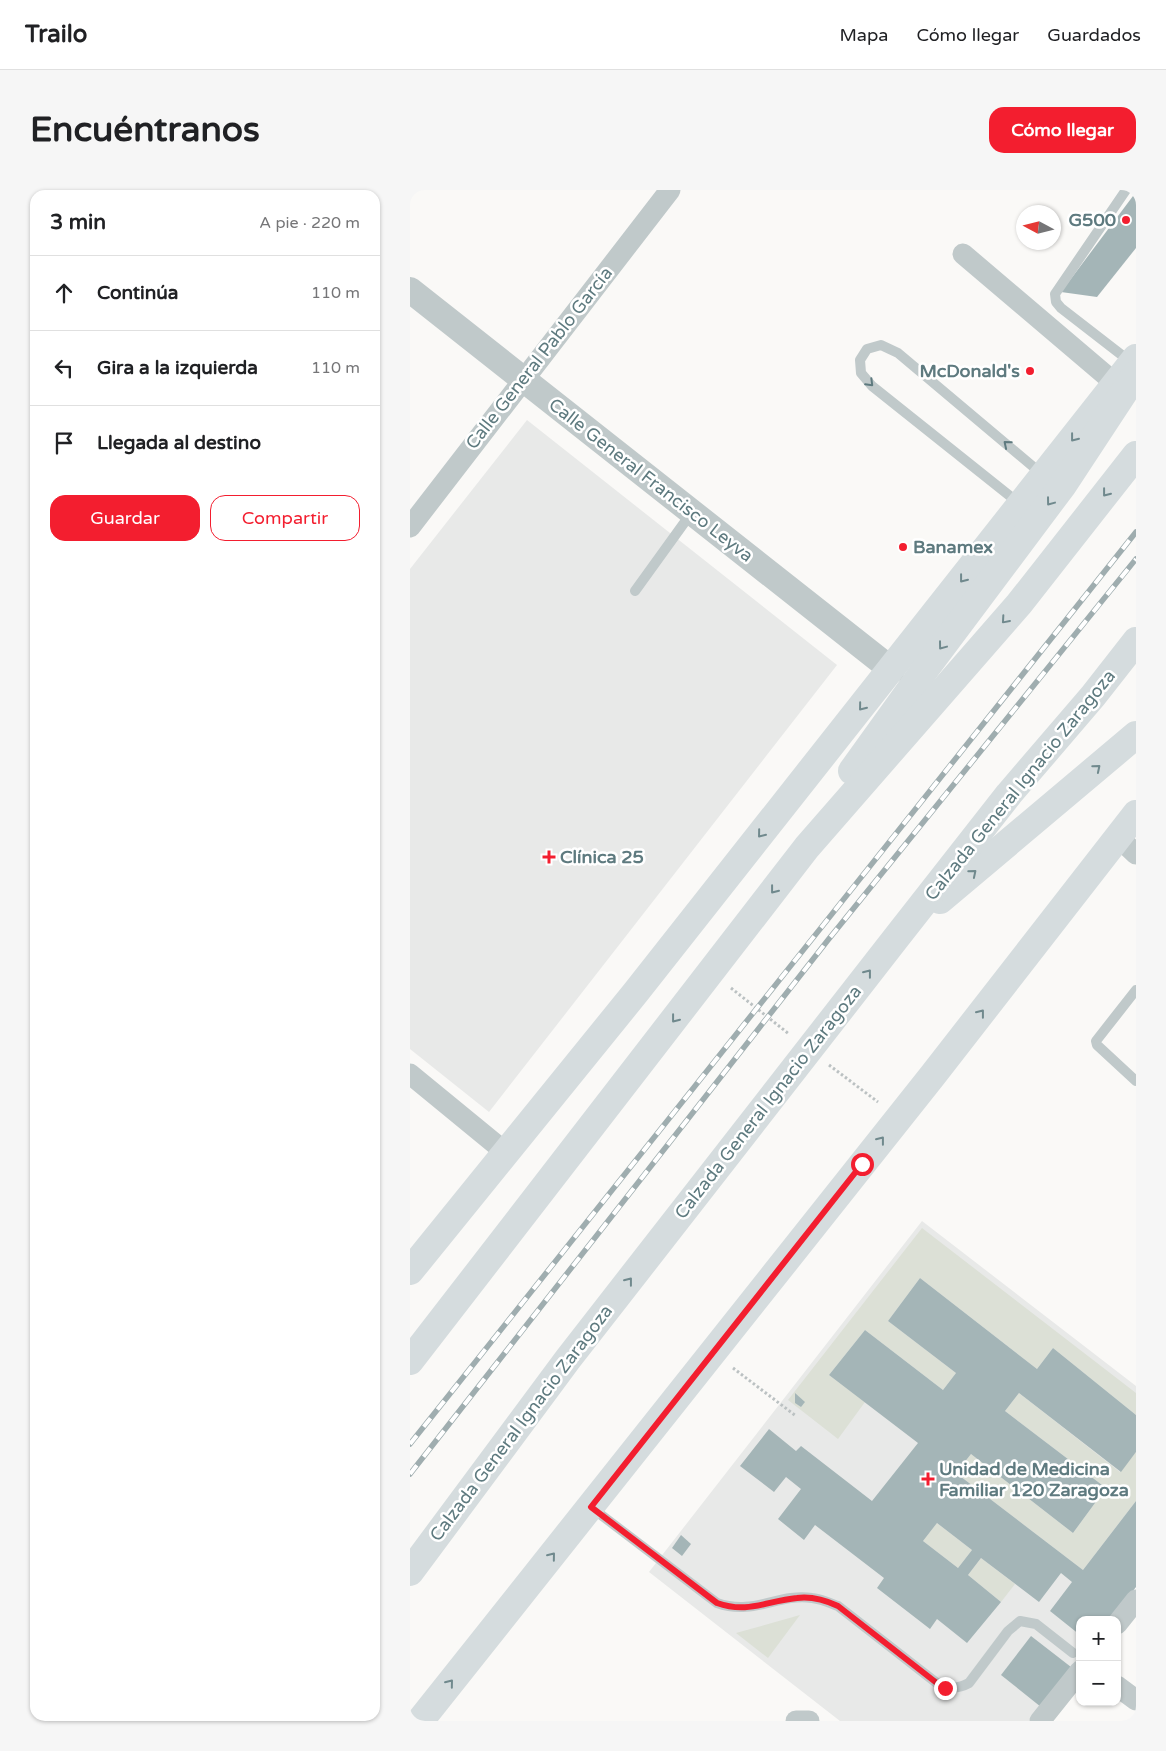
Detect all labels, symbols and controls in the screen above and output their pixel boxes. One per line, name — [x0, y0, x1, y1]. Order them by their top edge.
text: Trailo — [25, 20, 87, 49]
text: Mapa — [839, 24, 888, 46]
text: Cómo llegar — [916, 24, 1019, 46]
text: Guardados — [1047, 24, 1141, 46]
button: Cómo llegar — [989, 107, 1136, 153]
text: Encuéntranos — [30, 109, 260, 151]
north arrow — [1016, 205, 1061, 250]
place label: G500 — [1068, 209, 1116, 231]
text: 3 min — [50, 210, 106, 235]
text: A pie · 220 m — [259, 213, 360, 233]
marker: G500 — [1120, 214, 1132, 226]
street label: Calle General Pablo García — [461, 262, 617, 454]
icon: ahead — [50, 279, 78, 307]
text: Continúa — [97, 282, 179, 304]
text: 110 m — [311, 283, 360, 303]
icon: left — [50, 354, 78, 382]
text: Gira a la izquierda — [97, 357, 258, 379]
text: 110 m — [311, 358, 360, 378]
place label: McDonald's — [920, 360, 1020, 382]
marker: McDonald's — [1024, 365, 1036, 377]
one-way arrow — [864, 377, 873, 386]
street label: Calle General Francisco Leyva — [544, 393, 758, 567]
icon: arrive — [50, 429, 78, 457]
text: Llegada al destino — [97, 432, 261, 454]
one-way arrow — [1071, 432, 1079, 441]
one-way arrow — [1004, 441, 1013, 449]
one-way arrow — [1103, 487, 1111, 496]
button: Guardar — [50, 495, 200, 541]
button: Compartir — [210, 495, 360, 541]
one-way arrow — [1048, 496, 1056, 505]
place label: Banamex — [913, 536, 993, 558]
marker: Banamex — [897, 541, 909, 553]
one-way arrow — [959, 574, 968, 583]
one-way arrow — [1002, 614, 1010, 623]
one-way arrow — [940, 640, 948, 649]
street label: Calzada General Ignacio Zaragoza — [920, 665, 1120, 905]
one-way arrow — [860, 701, 868, 710]
one-way arrow — [1091, 764, 1100, 773]
one-way arrow — [758, 828, 766, 837]
place label: Clínica 25 — [560, 846, 644, 868]
marker: Clínica 25 — [542, 850, 556, 864]
one-way arrow — [967, 869, 976, 878]
one-way arrow — [772, 884, 780, 893]
one-way arrow — [863, 970, 871, 979]
street label: Calzada General Ignacio Zaragoza — [670, 981, 866, 1223]
one-way arrow — [976, 1010, 984, 1019]
one-way arrow — [673, 1013, 681, 1022]
one-way arrow — [875, 1137, 884, 1146]
route start — [851, 1153, 874, 1176]
one-way arrow — [623, 1277, 632, 1287]
street label: Calzada General Ignacio Zaragoza — [425, 1300, 617, 1546]
place label: Unidad de Medicina Familiar 120 Zaragoza — [939, 1458, 1129, 1501]
marker: Unidad de Medicina Familiar 120 Zaragoza — [921, 1472, 935, 1486]
one-way arrow — [546, 1553, 554, 1562]
map controls — [1076, 1616, 1121, 1706]
button: + — [1076, 1616, 1121, 1661]
button: − — [1076, 1661, 1121, 1706]
route end — [934, 1677, 957, 1700]
one-way arrow — [445, 1680, 453, 1689]

